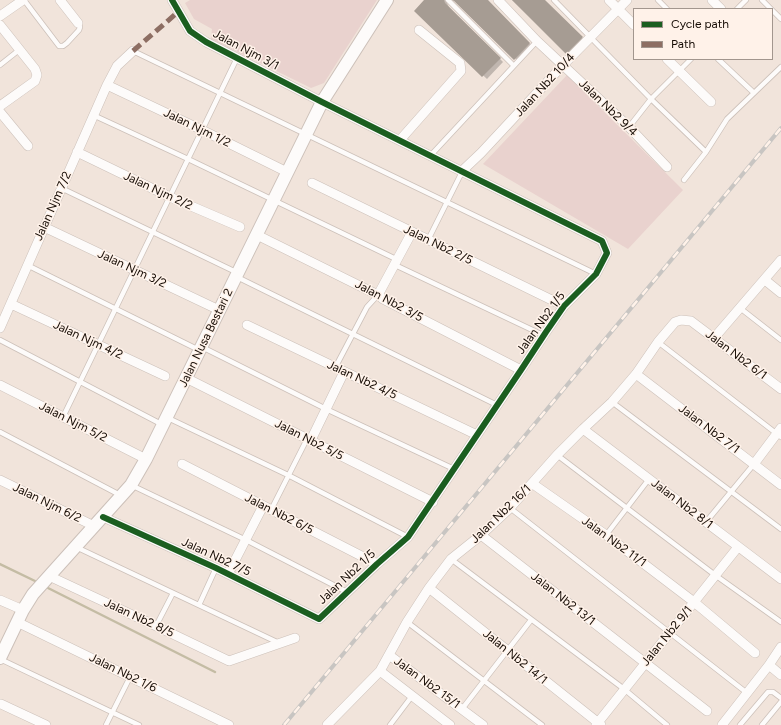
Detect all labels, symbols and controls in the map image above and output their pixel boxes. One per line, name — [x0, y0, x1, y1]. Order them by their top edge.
legend — [633, 8, 773, 60]
text: Cycle path — [671, 17, 729, 31]
street label: Jalan Njm 3/1 — [211, 27, 281, 73]
text: Path — [671, 37, 695, 51]
street label: Jalan Nb2 10/4 — [512, 50, 578, 120]
street label: Jalan Nb2 9/4 — [576, 77, 640, 139]
street label: Jalan Njm 1/2 — [161, 106, 233, 150]
street label: Jalan Njm 7/2 — [31, 169, 75, 243]
street label: Jalan Njm 2/2 — [121, 169, 195, 213]
street label: Jalan Nb2 2/5 — [401, 222, 475, 268]
street label: Jalan Njm 3/2 — [95, 247, 169, 291]
street label: Jalan Nb2 3/5 — [353, 277, 425, 325]
street label: Jalan Nusa Bestari 2 — [176, 286, 236, 390]
street label: Jalan Nb2 1/5 — [514, 289, 568, 357]
street label: Jalan Njm 4/2 — [51, 318, 125, 362]
street label: Jalan Nb2 6/1 — [702, 327, 770, 383]
street label: Jalan Nb2 4/5 — [325, 357, 399, 403]
street label: Jalan Njm 5/2 — [36, 399, 110, 445]
street label: Jalan Nb2 7/1 — [676, 401, 742, 457]
street label: Jalan Nb2 5/5 — [272, 417, 346, 463]
street label: Jalan Nb2 8/1 — [648, 476, 716, 532]
street label: Jalan Njm 6/2 — [10, 480, 84, 526]
street label: Jalan Nb2 16/1 — [468, 482, 534, 546]
street label: Jalan Nb2 6/5 — [242, 491, 316, 537]
street label: Jalan Nb2 11/1 — [579, 514, 649, 570]
street label: Jalan Nb2 7/5 — [179, 535, 253, 579]
street label: Jalan Nb2 1/5 — [315, 547, 379, 607]
street label: Jalan Nb2 13/1 — [528, 569, 598, 629]
street label: Jalan Nb2 8/5 — [102, 595, 176, 641]
street label: Jalan Nb2 9/1 — [638, 603, 696, 669]
street label: Jalan Nb2 14/1 — [480, 627, 550, 687]
street label: Jalan Nb2 1/6 — [87, 651, 159, 695]
street label: Jalan Nb2 15/1 — [391, 654, 463, 712]

